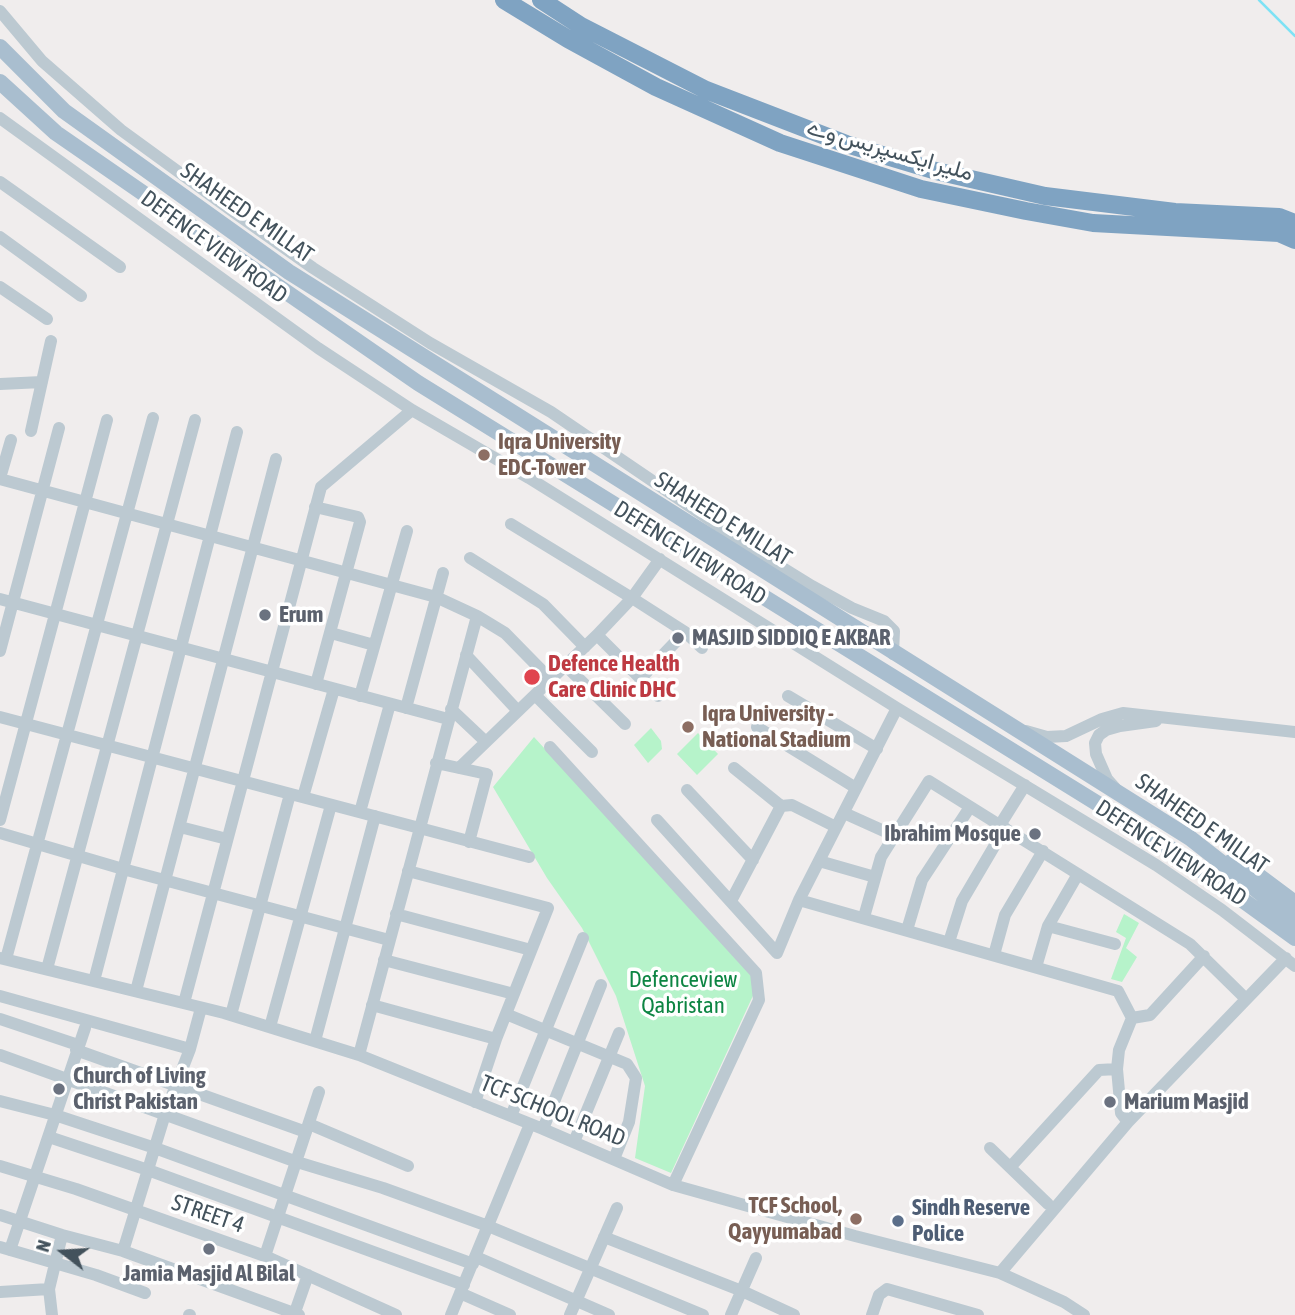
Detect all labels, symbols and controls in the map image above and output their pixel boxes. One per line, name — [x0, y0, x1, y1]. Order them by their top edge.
street label: ملیر ایکسپریس وے — [804, 113, 976, 187]
street label: SHAHEED E MILLAT — [175, 157, 319, 269]
street label: DEFENCE VIEW ROAD — [135, 185, 293, 309]
place label: Iqra University EDC-Tower — [498, 428, 621, 482]
marker: Iqra University EDC-Tower — [476, 447, 492, 463]
street label: SHAHEED E MILLAT — [650, 466, 796, 572]
street label: DEFENCE VIEW ROAD — [609, 495, 771, 611]
place label: Erum — [279, 601, 323, 629]
marker: Erum — [257, 607, 273, 623]
place label: MASJID SIDDIQ E AKBAR — [692, 624, 890, 652]
marker: MASJID SIDDIQ E AKBAR — [670, 630, 686, 646]
place label: Defence Health Care Clinic DHC — [548, 650, 680, 704]
marker: Defence Health Care Clinic DHC — [522, 667, 542, 687]
place label: Iqra University - National Stadium — [702, 700, 851, 754]
marker: Iqra University - National Stadium — [680, 719, 696, 735]
street label: SHAHEED E MILLAT — [1130, 768, 1274, 880]
street label: DEFENCE VIEW ROAD — [1090, 794, 1252, 912]
place label: Ibrahim Mosque — [884, 820, 1021, 848]
marker: Ibrahim Mosque — [1027, 826, 1043, 842]
park label: Defenceview Qabristan — [629, 966, 737, 1020]
place label: Church of Living Christ Pakistan — [73, 1062, 206, 1116]
street label: TCF SCHOOL ROAD — [477, 1069, 629, 1153]
marker: Church of Living Christ Pakistan — [51, 1081, 67, 1097]
place label: Marium Masjid — [1124, 1088, 1249, 1116]
marker: Marium Masjid — [1102, 1094, 1118, 1110]
street label: STREET 4 — [168, 1189, 248, 1239]
place label: TCF School, Qayyumabad — [728, 1192, 842, 1246]
place label: Sindh Reserve Police — [912, 1194, 1030, 1248]
marker: TCF School, Qayyumabad — [848, 1211, 864, 1227]
marker: Sindh Reserve Police — [890, 1213, 906, 1229]
north arrow — [28, 1217, 98, 1287]
text: N — [31, 1237, 55, 1254]
marker: Jamia Masjid Al Bilal — [201, 1241, 217, 1257]
place label: Jamia Masjid Al Bilal — [123, 1260, 295, 1288]

